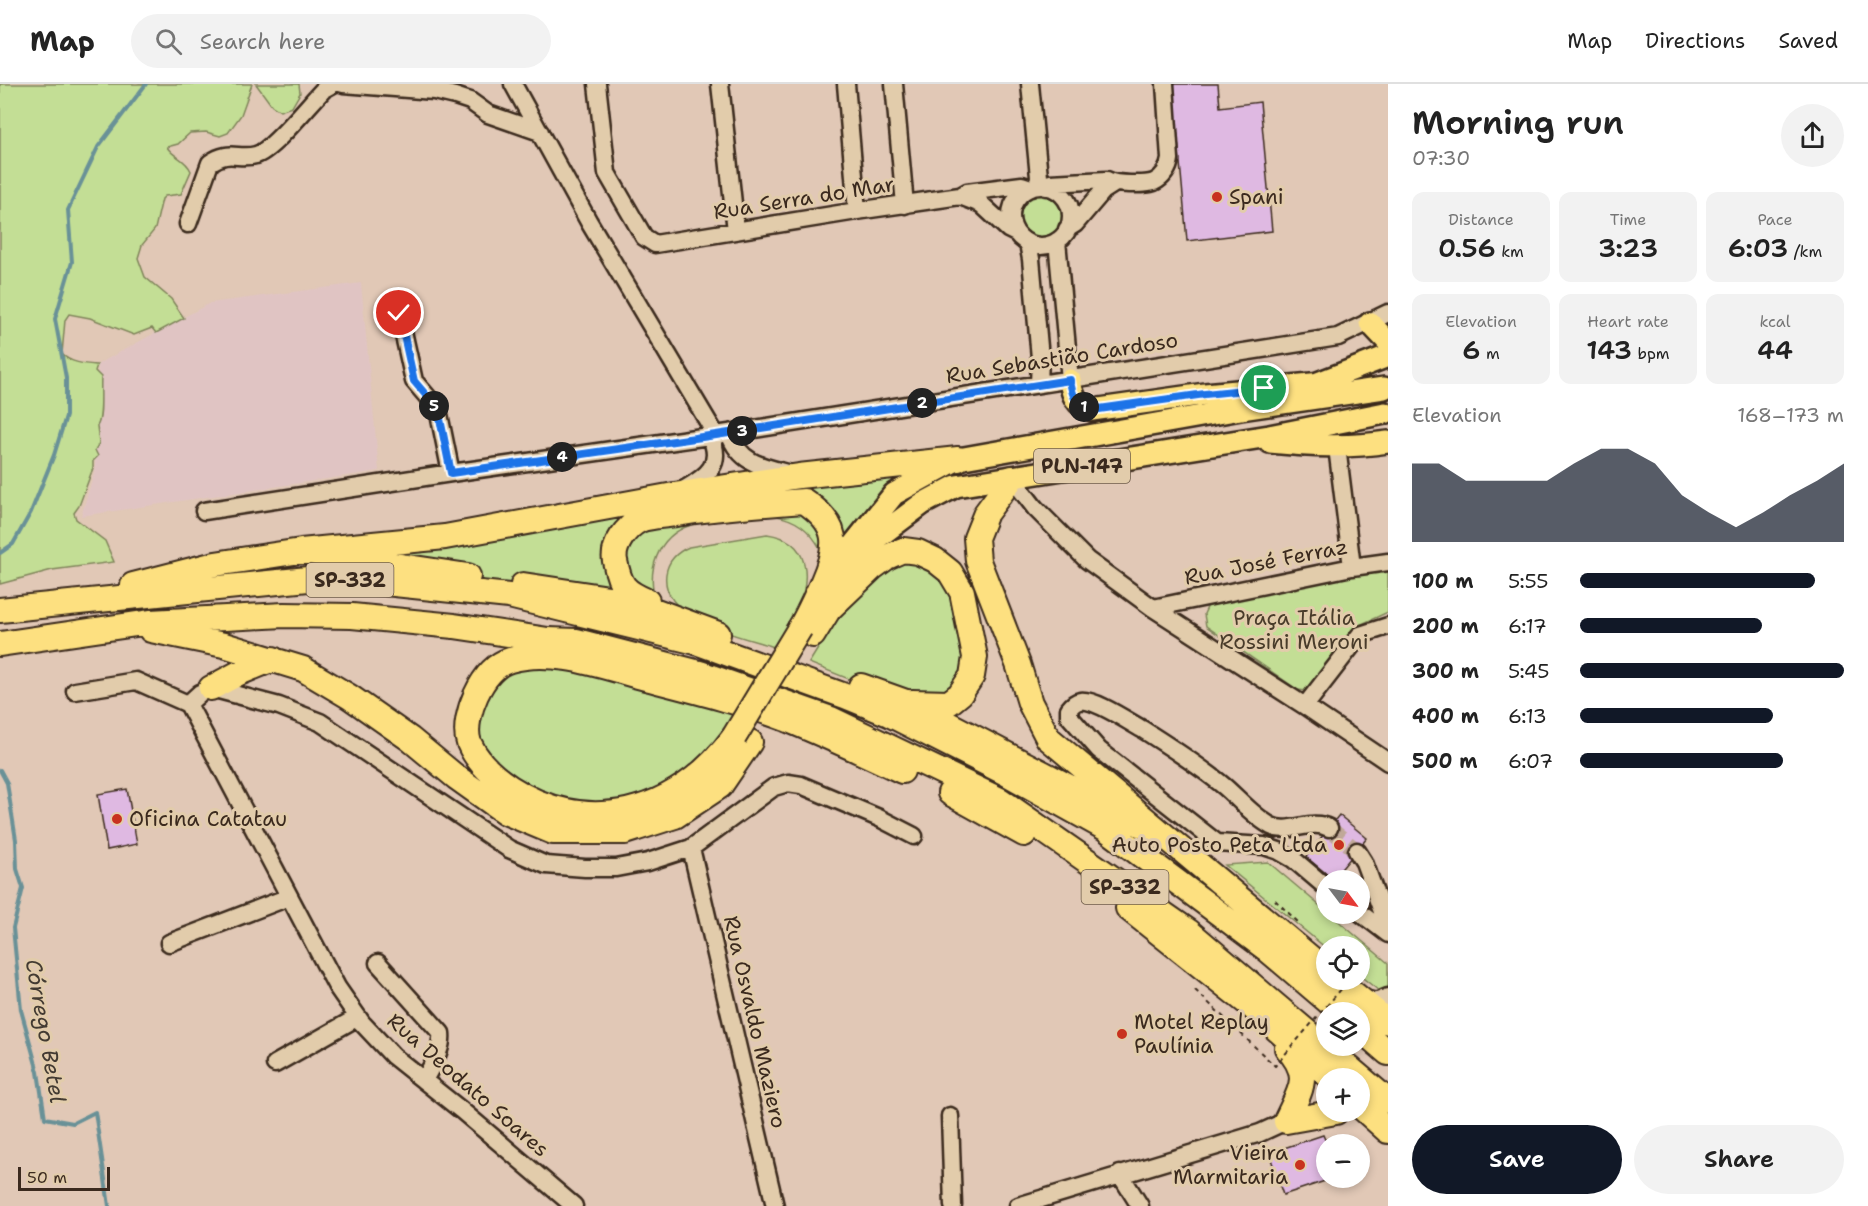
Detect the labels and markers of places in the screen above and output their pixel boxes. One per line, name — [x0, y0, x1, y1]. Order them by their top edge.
place label: Spani — [1229, 183, 1284, 211]
marker: Spani — [1210, 190, 1224, 204]
pin — [373, 287, 424, 338]
pin — [1238, 362, 1289, 413]
pin: 2 — [907, 388, 937, 418]
pin: 5 — [419, 391, 449, 421]
pin: 1 — [1069, 392, 1099, 422]
pin: 3 — [727, 416, 757, 446]
pin: 4 — [547, 442, 577, 472]
place label: Oficina Catatau — [129, 805, 287, 833]
marker: Oficina Catatau — [110, 812, 124, 826]
place label: Auto Posto Peta Ltda — [1112, 831, 1327, 859]
marker: Auto Posto Peta Ltda — [1332, 838, 1346, 852]
place label: Motel Replay Paulínia — [1134, 1008, 1269, 1060]
marker: Motel Replay Paulínia — [1115, 1027, 1129, 1041]
place label: Vieira Marmitaria — [1173, 1139, 1288, 1191]
marker: Vieira Marmitaria — [1293, 1158, 1307, 1172]

